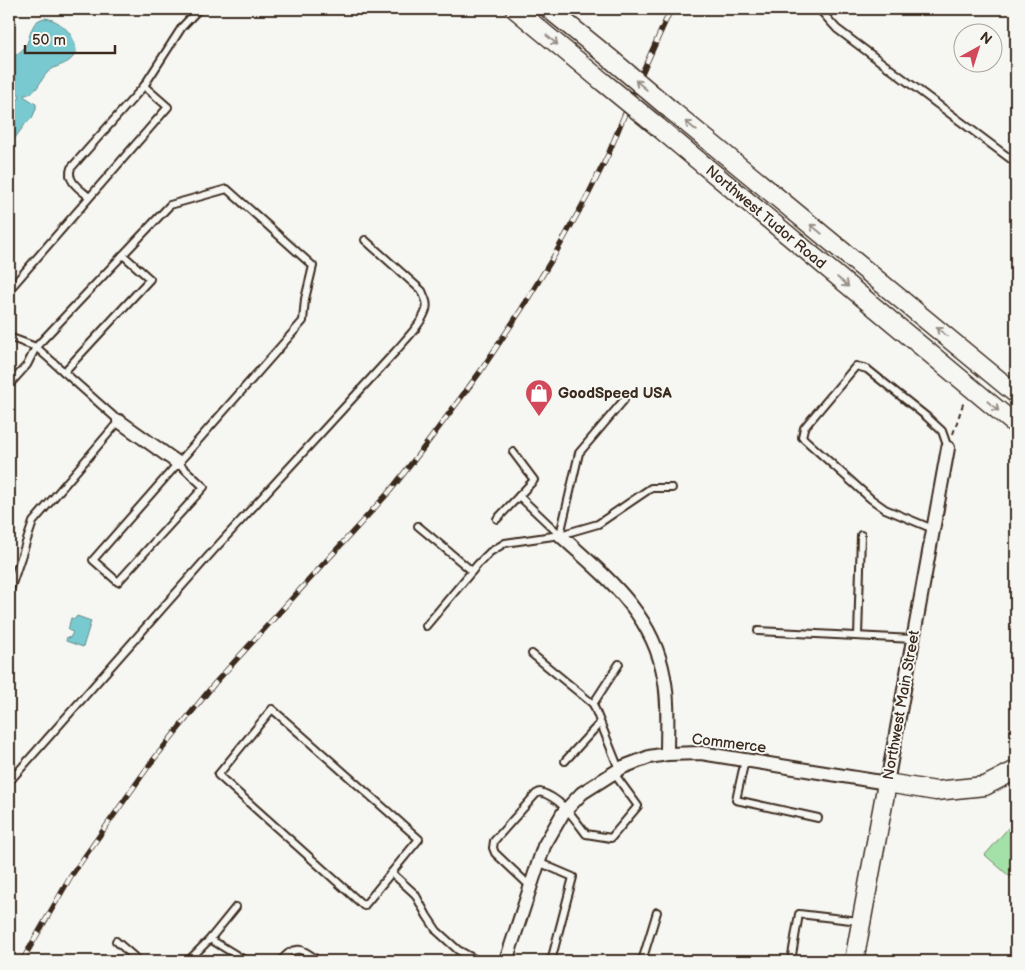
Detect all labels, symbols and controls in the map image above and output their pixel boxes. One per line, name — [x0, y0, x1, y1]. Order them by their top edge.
scale bar — [25, 22, 115, 54]
north arrow — [952, 22, 1002, 72]
text: N — [976, 28, 995, 48]
text: 50 m — [32, 31, 66, 50]
one-way arrow — [546, 34, 559, 46]
one-way arrow — [635, 79, 648, 91]
one-way arrow — [685, 121, 698, 132]
street label: Northwest Tudor Road — [701, 161, 830, 273]
one-way arrow — [810, 224, 823, 235]
one-way arrow — [837, 276, 850, 287]
one-way arrow — [936, 327, 949, 338]
shop icon: GoodSpeed USA — [524, 378, 554, 417]
place label: GoodSpeed USA — [558, 384, 672, 403]
one-way arrow — [986, 400, 999, 411]
street label: Northwest Main Street — [879, 628, 924, 781]
street label: Commerce — [691, 730, 767, 758]

